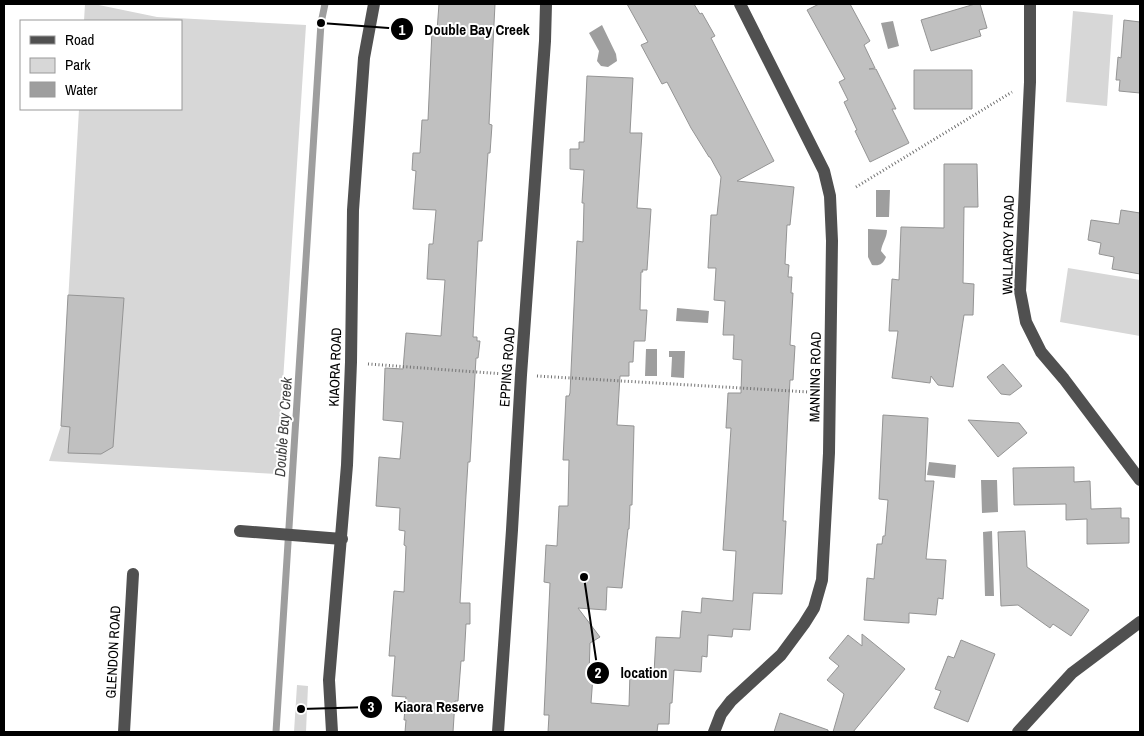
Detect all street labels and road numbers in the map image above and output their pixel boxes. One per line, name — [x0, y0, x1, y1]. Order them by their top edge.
street label: WALLAROY ROAD — [998, 195, 1018, 295]
street label: KIAORA ROAD — [325, 327, 345, 407]
street label: EPPING ROAD — [495, 327, 519, 407]
street label: MANNING ROAD — [805, 332, 825, 422]
street label: GLENDON ROAD — [102, 605, 124, 699]

